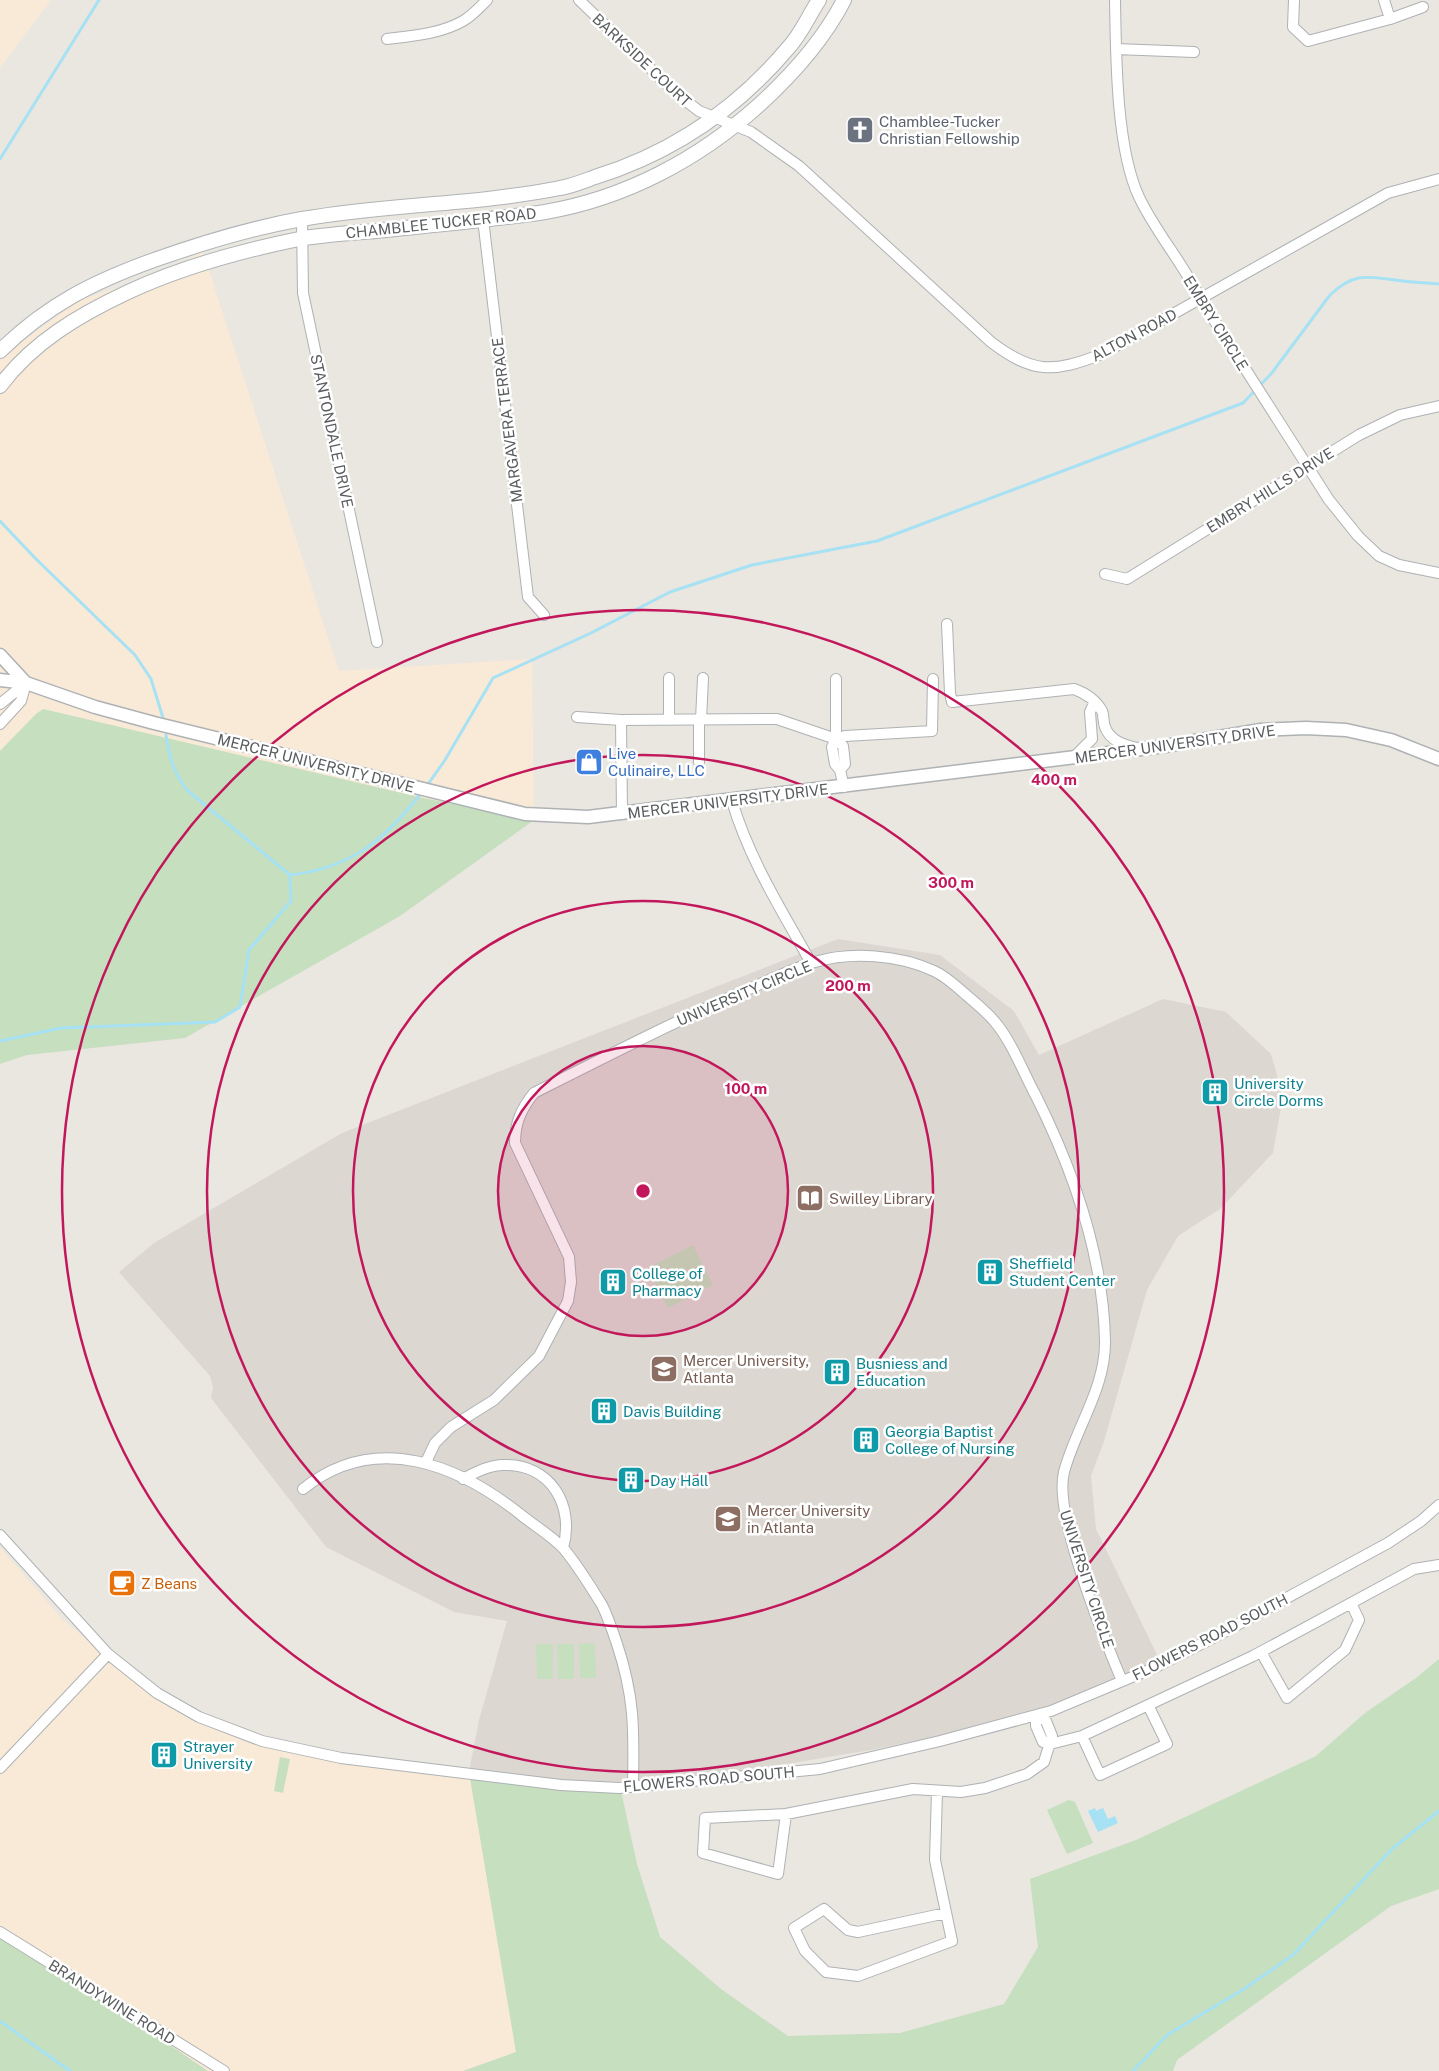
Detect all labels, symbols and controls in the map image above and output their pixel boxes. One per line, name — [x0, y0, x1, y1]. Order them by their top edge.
street label: BARKSIDE COURT — [589, 10, 695, 110]
place label: Chamblee-Tucker Christian Fellowship — [879, 113, 1020, 147]
church icon: Chamblee-Tucker Christian Fellowship — [845, 115, 875, 145]
street label: CHAMBLEE TUCKER ROAD — [345, 205, 537, 241]
street label: EMBRY CIRCLE — [1180, 273, 1252, 373]
street label: ALTON ROAD — [1088, 305, 1180, 365]
street label: MARGAVERA TERRACE — [488, 336, 526, 504]
street label: STANTONDALE DRIVE — [307, 352, 357, 510]
street label: EMBRY HILLS DRIVE — [1203, 444, 1337, 536]
street label: MERCER UNIVERSITY DRIVE — [1074, 722, 1276, 766]
street label: MERCER UNIVERSITY DRIVE — [216, 730, 416, 796]
place label: Live Culinaire, LLC — [608, 745, 705, 779]
shop icon: Live Culinaire, LLC — [574, 747, 604, 777]
text: 400 m — [1031, 771, 1077, 788]
street label: MERCER UNIVERSITY DRIVE — [627, 780, 829, 822]
text: 300 m — [928, 874, 974, 891]
street label: UNIVERSITY CIRCLE — [674, 957, 814, 1029]
text: 200 m — [825, 977, 871, 994]
place label: University Circle Dorms — [1234, 1075, 1323, 1109]
building icon: University Circle Dorms — [1200, 1077, 1230, 1107]
text: 100 m — [725, 1080, 767, 1097]
centre of rings — [634, 1182, 652, 1200]
library icon: Swilley Library — [795, 1183, 825, 1213]
place label: Swilley Library — [829, 1190, 933, 1207]
place label: Sheffield Student Center — [1009, 1255, 1116, 1289]
building icon: Sheffield Student Center — [975, 1257, 1005, 1287]
place label: College of Pharmacy — [632, 1265, 703, 1299]
building icon: College of Pharmacy — [598, 1267, 628, 1297]
place label: Mercer University, Atlanta — [683, 1352, 809, 1386]
school or university icon: Mercer University, Atlanta — [649, 1354, 679, 1384]
place label: Busniess and Education — [856, 1355, 948, 1389]
building icon: Busniess and Education — [822, 1357, 852, 1387]
building icon: Davis Building — [589, 1396, 619, 1426]
place label: Davis Building — [623, 1403, 722, 1420]
place label: Georgia Baptist College of Nursing — [885, 1423, 1015, 1457]
building icon: Georgia Baptist College of Nursing — [851, 1425, 881, 1455]
building icon: Day Hall — [616, 1465, 646, 1495]
place label: Day Hall — [650, 1472, 709, 1489]
place label: Mercer University in Atlanta — [747, 1502, 870, 1536]
school or university icon: Mercer University in Atlanta — [713, 1504, 743, 1534]
street label: UNIVERSITY CIRCLE — [1057, 1508, 1117, 1650]
cafe icon: Z Beans — [107, 1568, 137, 1598]
place label: Z Beans — [141, 1575, 197, 1592]
street label: FLOWERS ROAD SOUTH — [1130, 1590, 1290, 1684]
place label: Strayer University — [183, 1738, 253, 1772]
building icon: Strayer University — [149, 1740, 179, 1770]
street label: FLOWERS ROAD SOUTH — [623, 1763, 795, 1795]
street label: BRANDYWINE ROAD — [46, 1956, 178, 2048]

